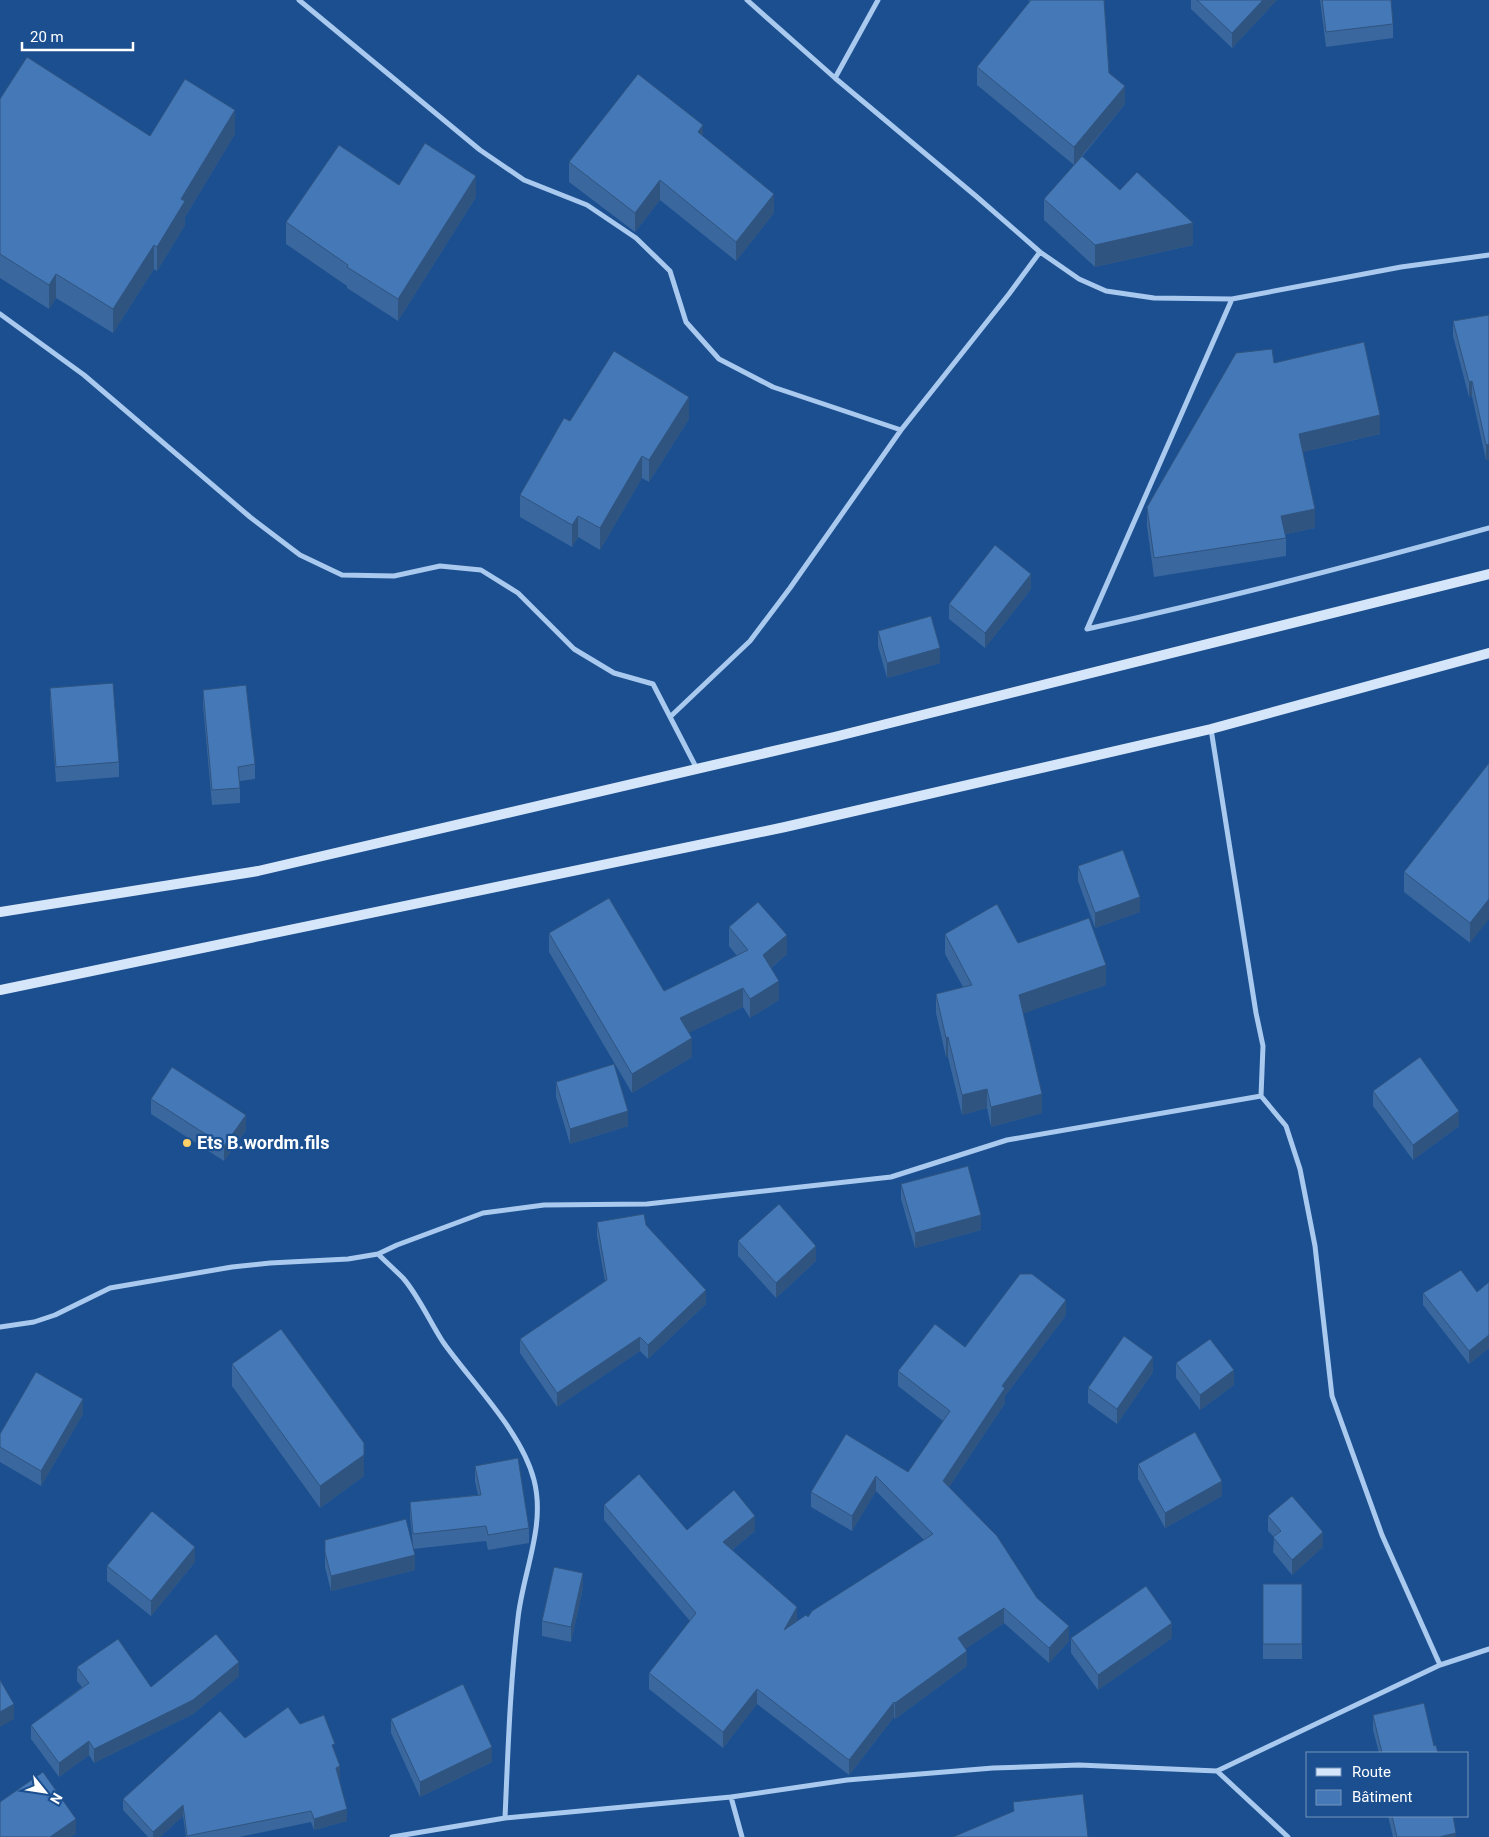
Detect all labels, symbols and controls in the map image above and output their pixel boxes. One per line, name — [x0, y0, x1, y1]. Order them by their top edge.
scale bar — [22, 20, 134, 52]
text: 20 m — [30, 28, 64, 46]
place label: Ets B.wordm.fils — [197, 1132, 329, 1153]
marker: Ets B.wordm.fils — [181, 1137, 193, 1149]
legend — [1306, 1752, 1469, 1817]
text: Route — [1352, 1763, 1391, 1781]
north arrow — [20, 1767, 70, 1817]
text: Bâtiment — [1352, 1788, 1412, 1806]
text: N — [47, 1790, 66, 1807]

